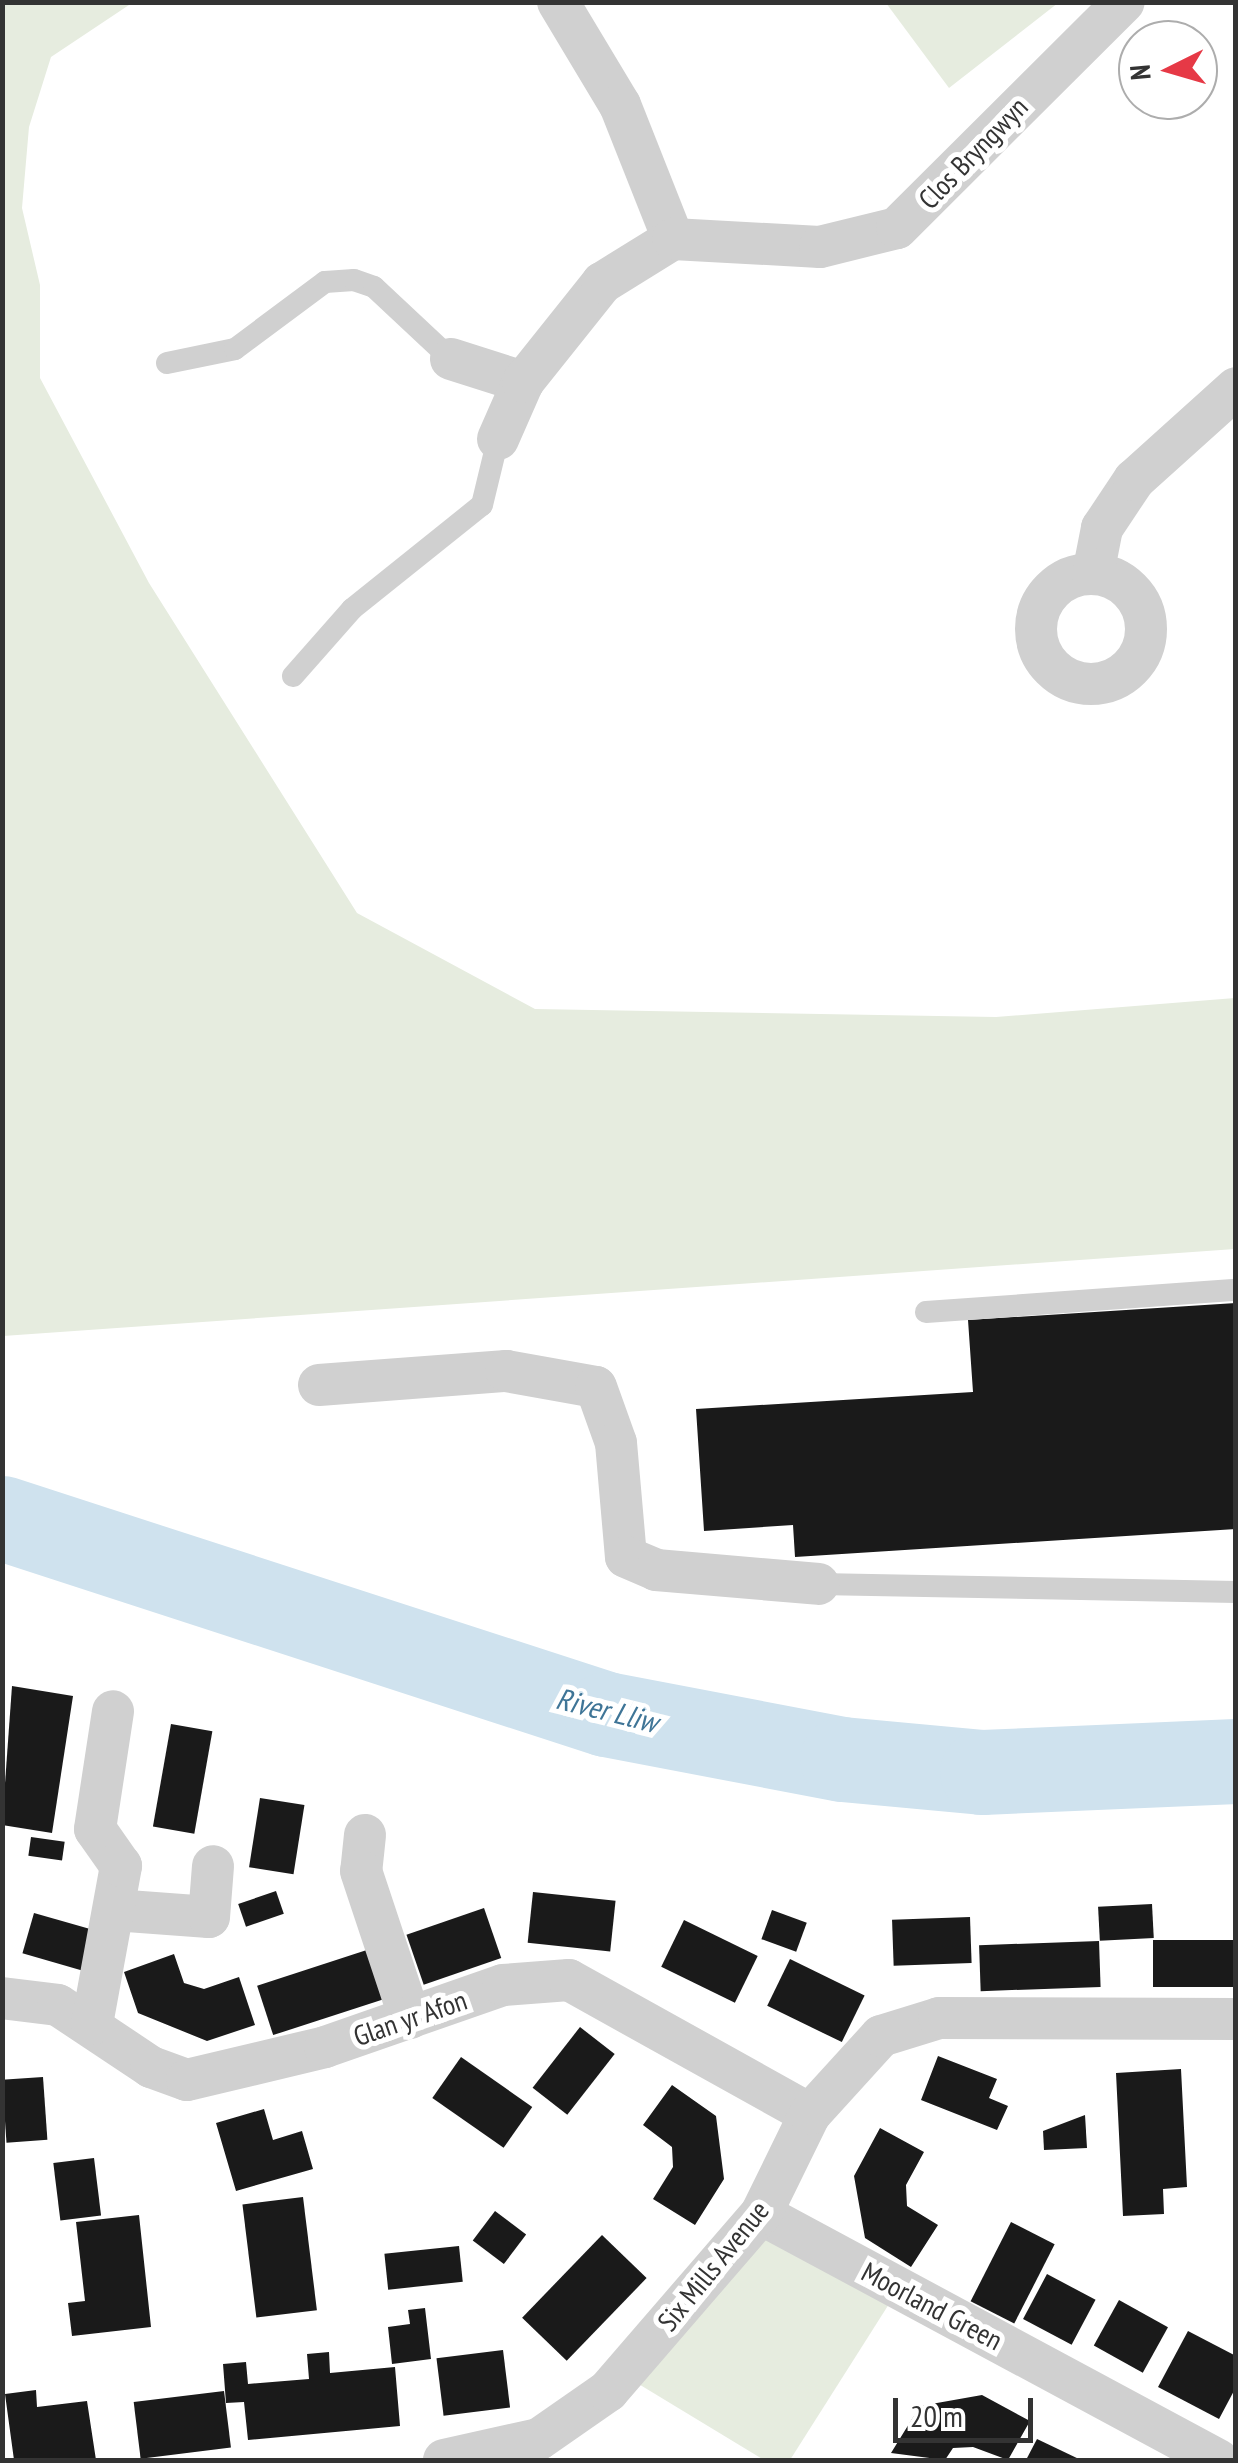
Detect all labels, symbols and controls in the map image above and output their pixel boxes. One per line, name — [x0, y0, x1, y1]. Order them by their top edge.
north arrow — [1118, 20, 1218, 120]
text: N — [1121, 63, 1159, 82]
street label: Clos Bryngwyn — [912, 90, 1034, 216]
water label: River Lliw — [553, 1680, 661, 1740]
street label: Glan yr Afon — [349, 1983, 471, 2053]
street label: Six Mills Avenue — [650, 2194, 776, 2338]
street label: Moorland Green — [856, 2255, 1008, 2357]
scale bar — [898, 2378, 1038, 2440]
text: 20 m — [910, 2396, 963, 2435]

